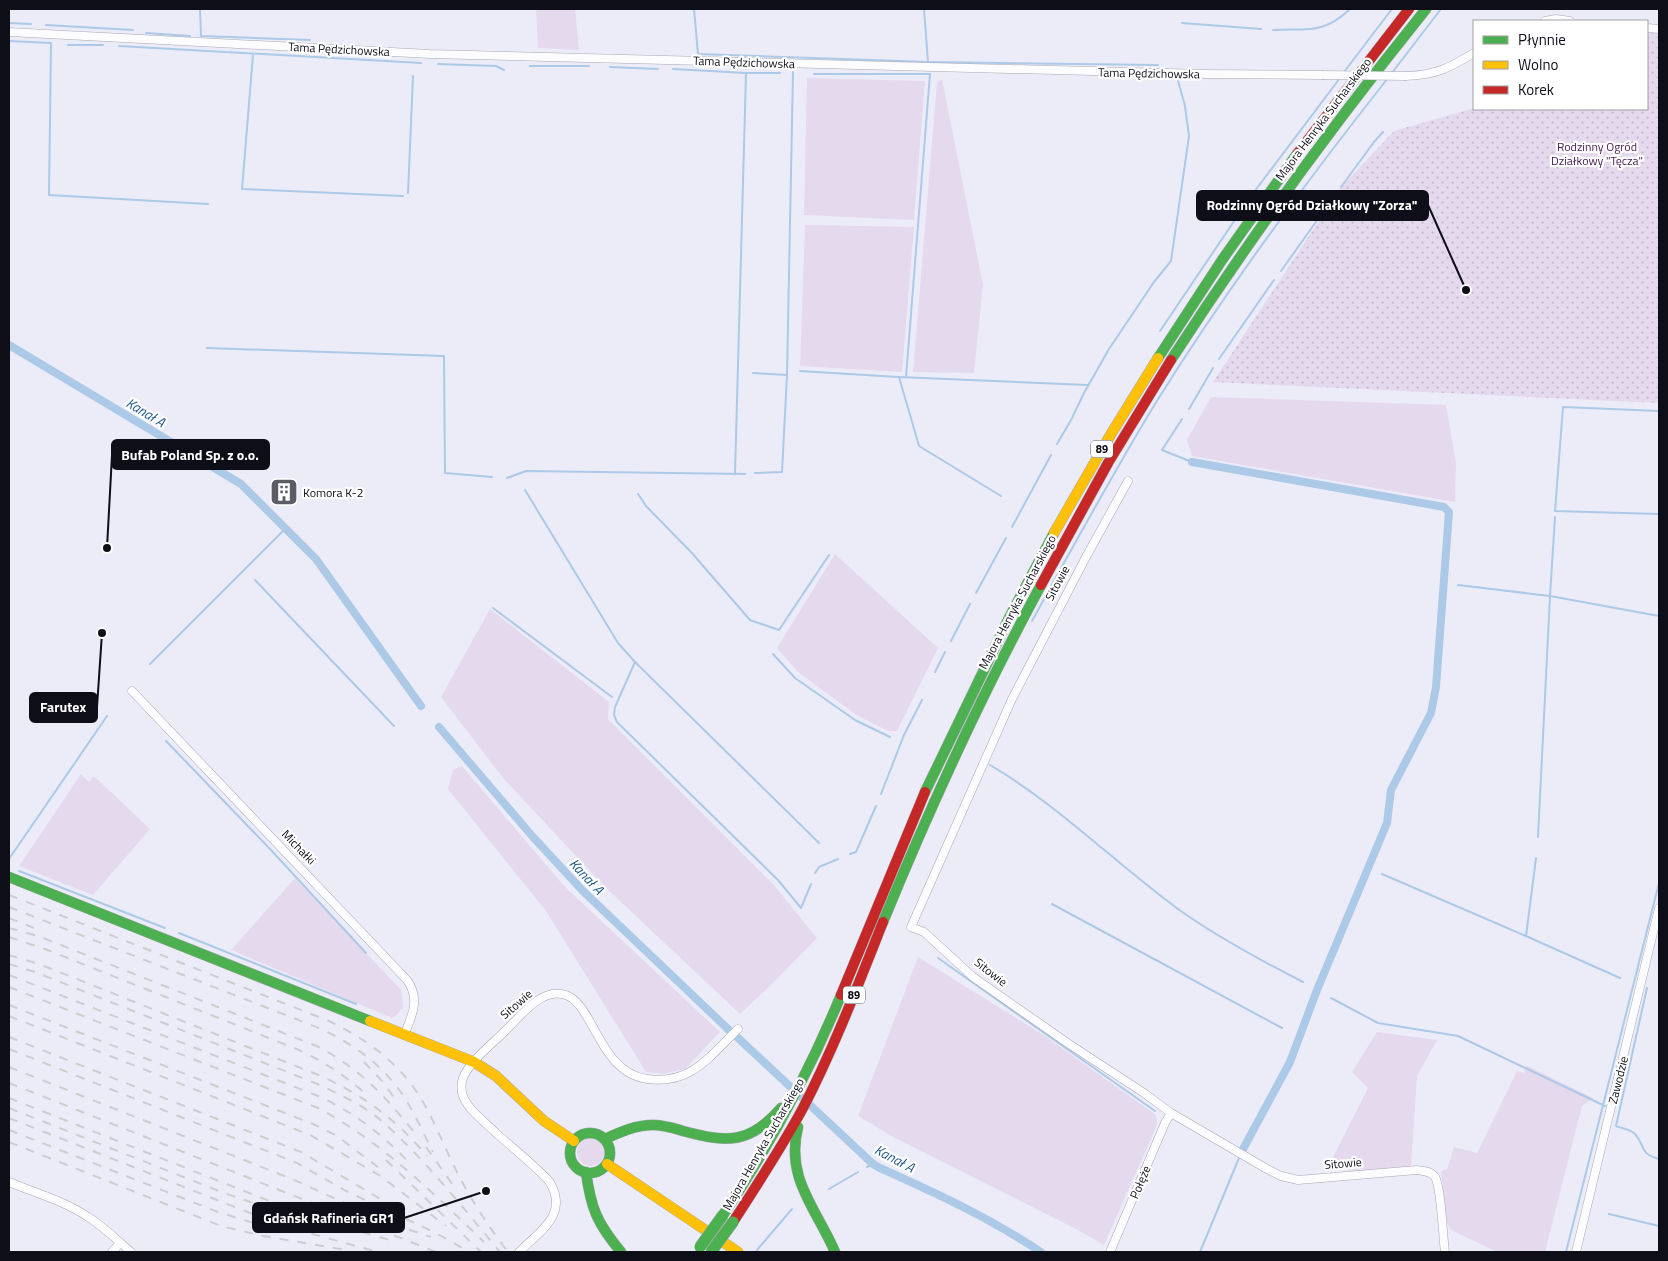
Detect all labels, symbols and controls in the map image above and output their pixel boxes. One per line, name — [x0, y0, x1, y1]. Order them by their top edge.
legend — [1473, 20, 1648, 110]
text: Płynnie — [1518, 28, 1566, 51]
street label: Tama Pędzichowska — [288, 37, 390, 61]
street label: Tama Pędzichowska — [693, 51, 795, 73]
street label: Majora Henryka Sucharskiego — [1270, 53, 1376, 185]
text: Wolno — [1518, 53, 1558, 76]
street label: Tama Pędzichowska — [1098, 63, 1200, 83]
text: Korek — [1518, 78, 1554, 101]
park label: Rodzinny Ogród Działkowy "Tęcza" — [1551, 137, 1643, 170]
callout: Rodzinny Ogród Działkowy "Zorza" — [1197, 191, 1428, 220]
text: Rodzinny Ogród Działkowy "Zorza" — [1207, 194, 1417, 215]
water label: Kanał A — [122, 392, 170, 432]
callout: Bufab Poland Sp. z o.o. — [112, 440, 269, 469]
road number: 89 — [1091, 440, 1113, 458]
text: Bufab Poland Sp. z o.o. — [121, 444, 259, 465]
building icon: Komora K-2 — [269, 477, 299, 507]
place label: Komora K-2 — [303, 483, 364, 502]
street label: Majora Henryka Sucharskiego — [973, 531, 1061, 673]
street label: Sitowie — [1040, 562, 1074, 604]
callout: Farutex — [30, 693, 97, 722]
text: Farutex — [40, 696, 86, 717]
street label: Michałki — [277, 825, 321, 869]
water label: Kanał A — [565, 853, 609, 899]
street label: Sitowie — [970, 953, 1012, 991]
street label: Sitowie — [496, 985, 536, 1023]
road number: 89 — [843, 986, 865, 1004]
street label: Zawodzie — [1603, 1054, 1633, 1106]
street label: Majora Henryka Sucharskiego — [717, 1074, 809, 1214]
water label: Kanał A — [871, 1139, 919, 1177]
street label: Sitowie — [1324, 1152, 1362, 1174]
street label: Połęże — [1124, 1162, 1156, 1202]
callout: Gdańsk Rafineria GR1 — [253, 1203, 404, 1232]
text: Gdańsk Rafineria GR1 — [263, 1207, 395, 1228]

